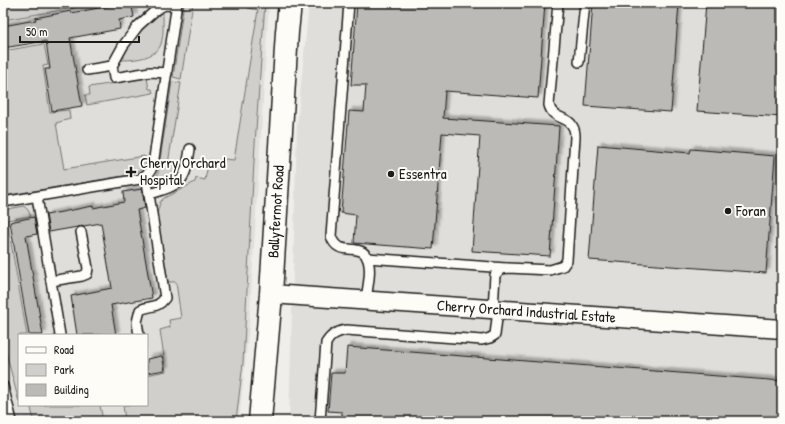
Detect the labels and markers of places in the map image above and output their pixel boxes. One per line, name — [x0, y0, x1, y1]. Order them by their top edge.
place label: Cherry Orchard Hospital — [140, 152, 226, 190]
place label: Essentra — [399, 163, 447, 184]
marker: Cherry Orchard Hospital — [125, 166, 137, 178]
marker: Essentra — [386, 169, 396, 179]
place label: Foran — [735, 200, 766, 221]
marker: Foran — [723, 206, 733, 216]

